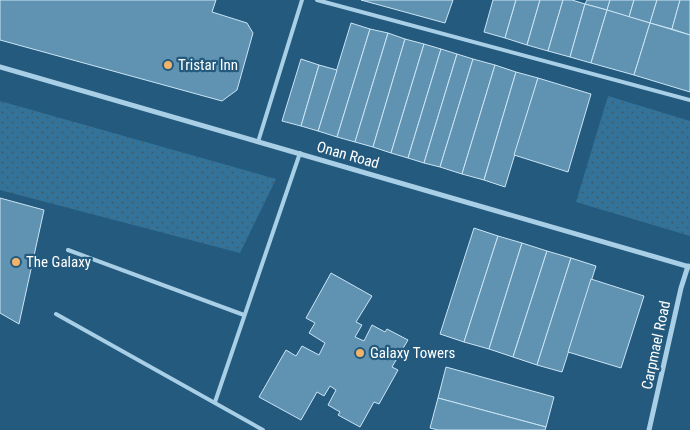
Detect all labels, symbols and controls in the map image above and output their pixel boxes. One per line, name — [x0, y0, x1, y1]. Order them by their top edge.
place label: Tristar Inn — [178, 56, 238, 74]
marker: Tristar Inn — [162, 59, 174, 71]
street label: Onan Road — [315, 137, 381, 173]
place label: The Galaxy — [26, 253, 91, 271]
marker: The Galaxy — [10, 256, 22, 268]
street label: Carpmael Road — [638, 299, 674, 391]
place label: Galaxy Towers — [370, 344, 456, 362]
marker: Galaxy Towers — [354, 347, 366, 359]

